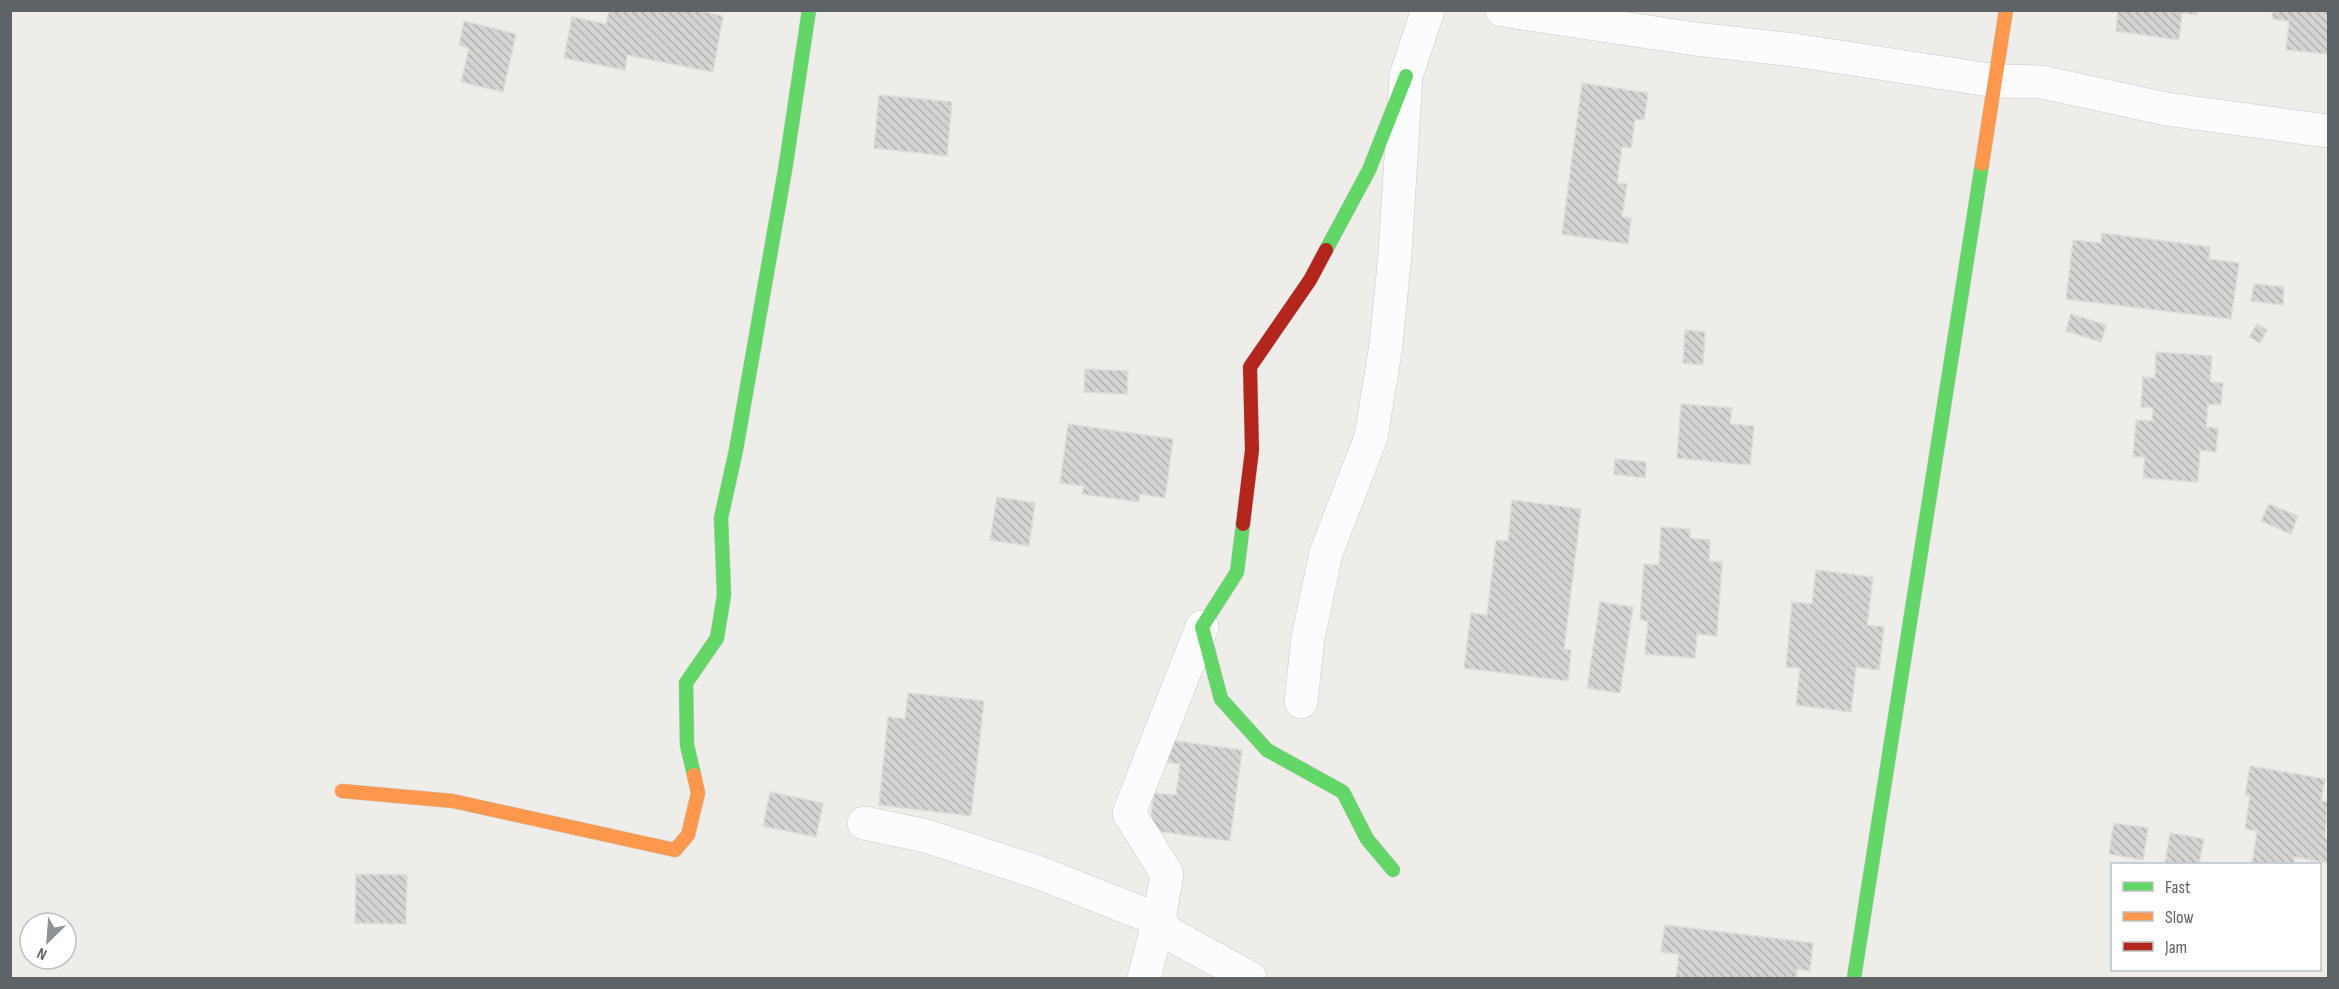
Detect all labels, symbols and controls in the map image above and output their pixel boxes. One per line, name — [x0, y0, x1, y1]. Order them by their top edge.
legend — [2111, 863, 2321, 971]
text: Fast — [2165, 877, 2191, 898]
text: Slow — [2165, 907, 2194, 928]
north arrow — [18, 911, 78, 971]
text: Jam — [2164, 937, 2187, 958]
text: N — [34, 943, 50, 964]

